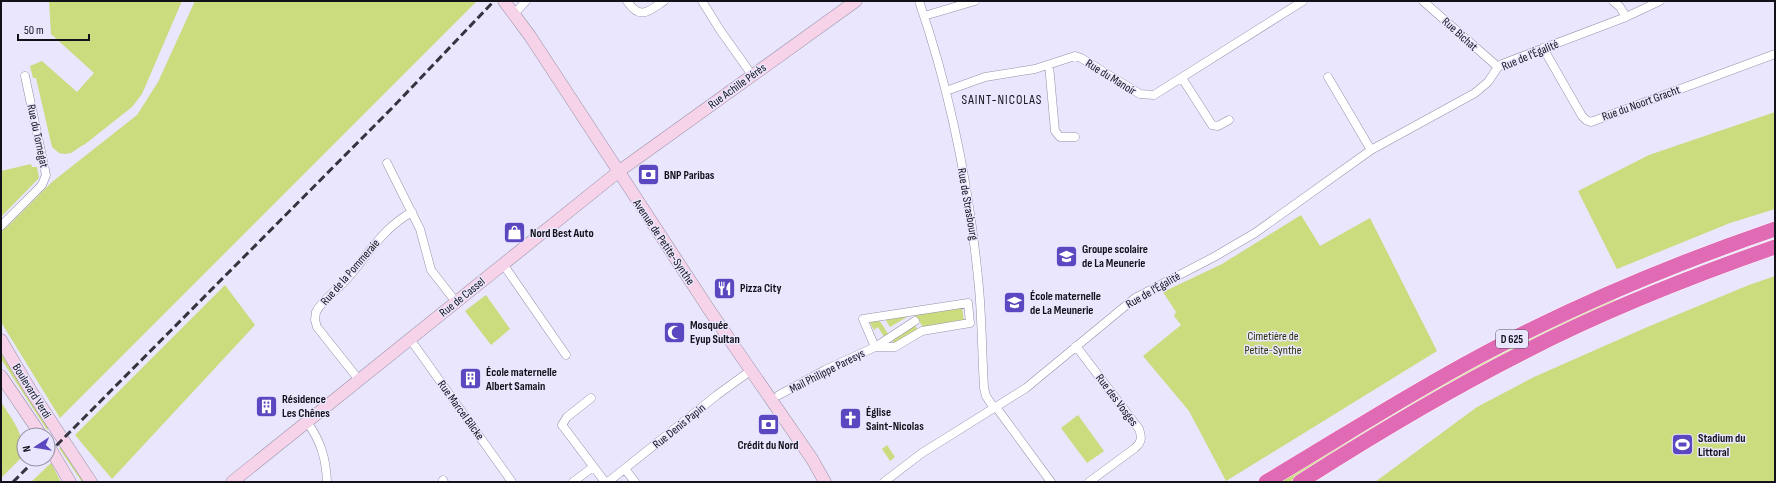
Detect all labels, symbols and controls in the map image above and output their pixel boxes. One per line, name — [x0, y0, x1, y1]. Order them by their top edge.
street label: Rue Bichat — [1439, 14, 1481, 55]
scale bar — [18, 16, 89, 42]
text: 50 m — [24, 23, 44, 38]
street label: Rue de l'Égalité — [1499, 37, 1561, 74]
street label: Rue du Manoir — [1083, 56, 1139, 99]
street label: Rue Achille Pérès — [705, 60, 769, 113]
street label: Rue du Noort Gracht — [1600, 82, 1683, 125]
district label: SAINT-NICOLAS — [962, 92, 1042, 108]
street label: Rue du Tornegat — [23, 103, 52, 170]
bank icon: BNP Paribas — [635, 162, 661, 188]
street label: Rue de Strasbourg — [954, 167, 981, 241]
place label: BNP Paribas — [664, 168, 715, 183]
street label: Avenue de Petite-Synthe — [629, 196, 698, 288]
shop icon: Nord Best Auto — [501, 220, 527, 246]
place label: Nord Best Auto — [530, 226, 594, 241]
street label: Rue de la Pommeraie — [317, 236, 383, 309]
place label: Groupe scolaire de La Meunerie — [1082, 242, 1148, 271]
school or university icon: Groupe scolaire de La Meunerie — [1054, 243, 1080, 269]
street label: Rue de l'Égalité — [1123, 269, 1183, 312]
street label: Rue de Cassel — [436, 274, 488, 320]
restaurant icon: Pizza City — [712, 275, 738, 301]
place label: Pizza City — [740, 281, 782, 296]
place label: École maternelle de La Meunerie — [1030, 289, 1101, 318]
school or university icon: École maternelle de La Meunerie — [1001, 290, 1027, 316]
place label: Mosquée Eyup Sultan — [690, 318, 740, 347]
mosque icon: Mosquée Eyup Sultan — [662, 319, 688, 345]
park label: Cimetière de Petite-Synthe — [1244, 329, 1302, 358]
road number: D 625 — [1496, 330, 1528, 348]
street label: Mail Philippe Paresys — [787, 346, 868, 397]
street label: Boulevard Verdi — [9, 361, 54, 421]
place label: École maternelle Albert Samain — [485, 365, 557, 394]
building icon: École maternelle Albert Samain — [457, 366, 483, 392]
street label: Rue des Vosges — [1092, 371, 1141, 429]
street label: Rue Marcel Bilcke — [434, 378, 487, 443]
place label: Résidence Les Chênes — [282, 392, 330, 421]
building icon: Résidence Les Chênes — [254, 393, 280, 419]
street label: Rue Denis Papin — [650, 401, 709, 452]
place label: Église Saint-Nicolas — [866, 405, 924, 434]
church icon: Église Saint-Nicolas — [837, 406, 863, 432]
bank icon: Crédit du Nord — [755, 411, 781, 437]
north arrow — [16, 427, 56, 467]
place label: Stadium du Littoral — [1698, 431, 1746, 460]
sports icon: Stadium du Littoral — [1669, 432, 1695, 458]
place label: Crédit du Nord — [737, 438, 799, 453]
text: N — [20, 445, 34, 453]

